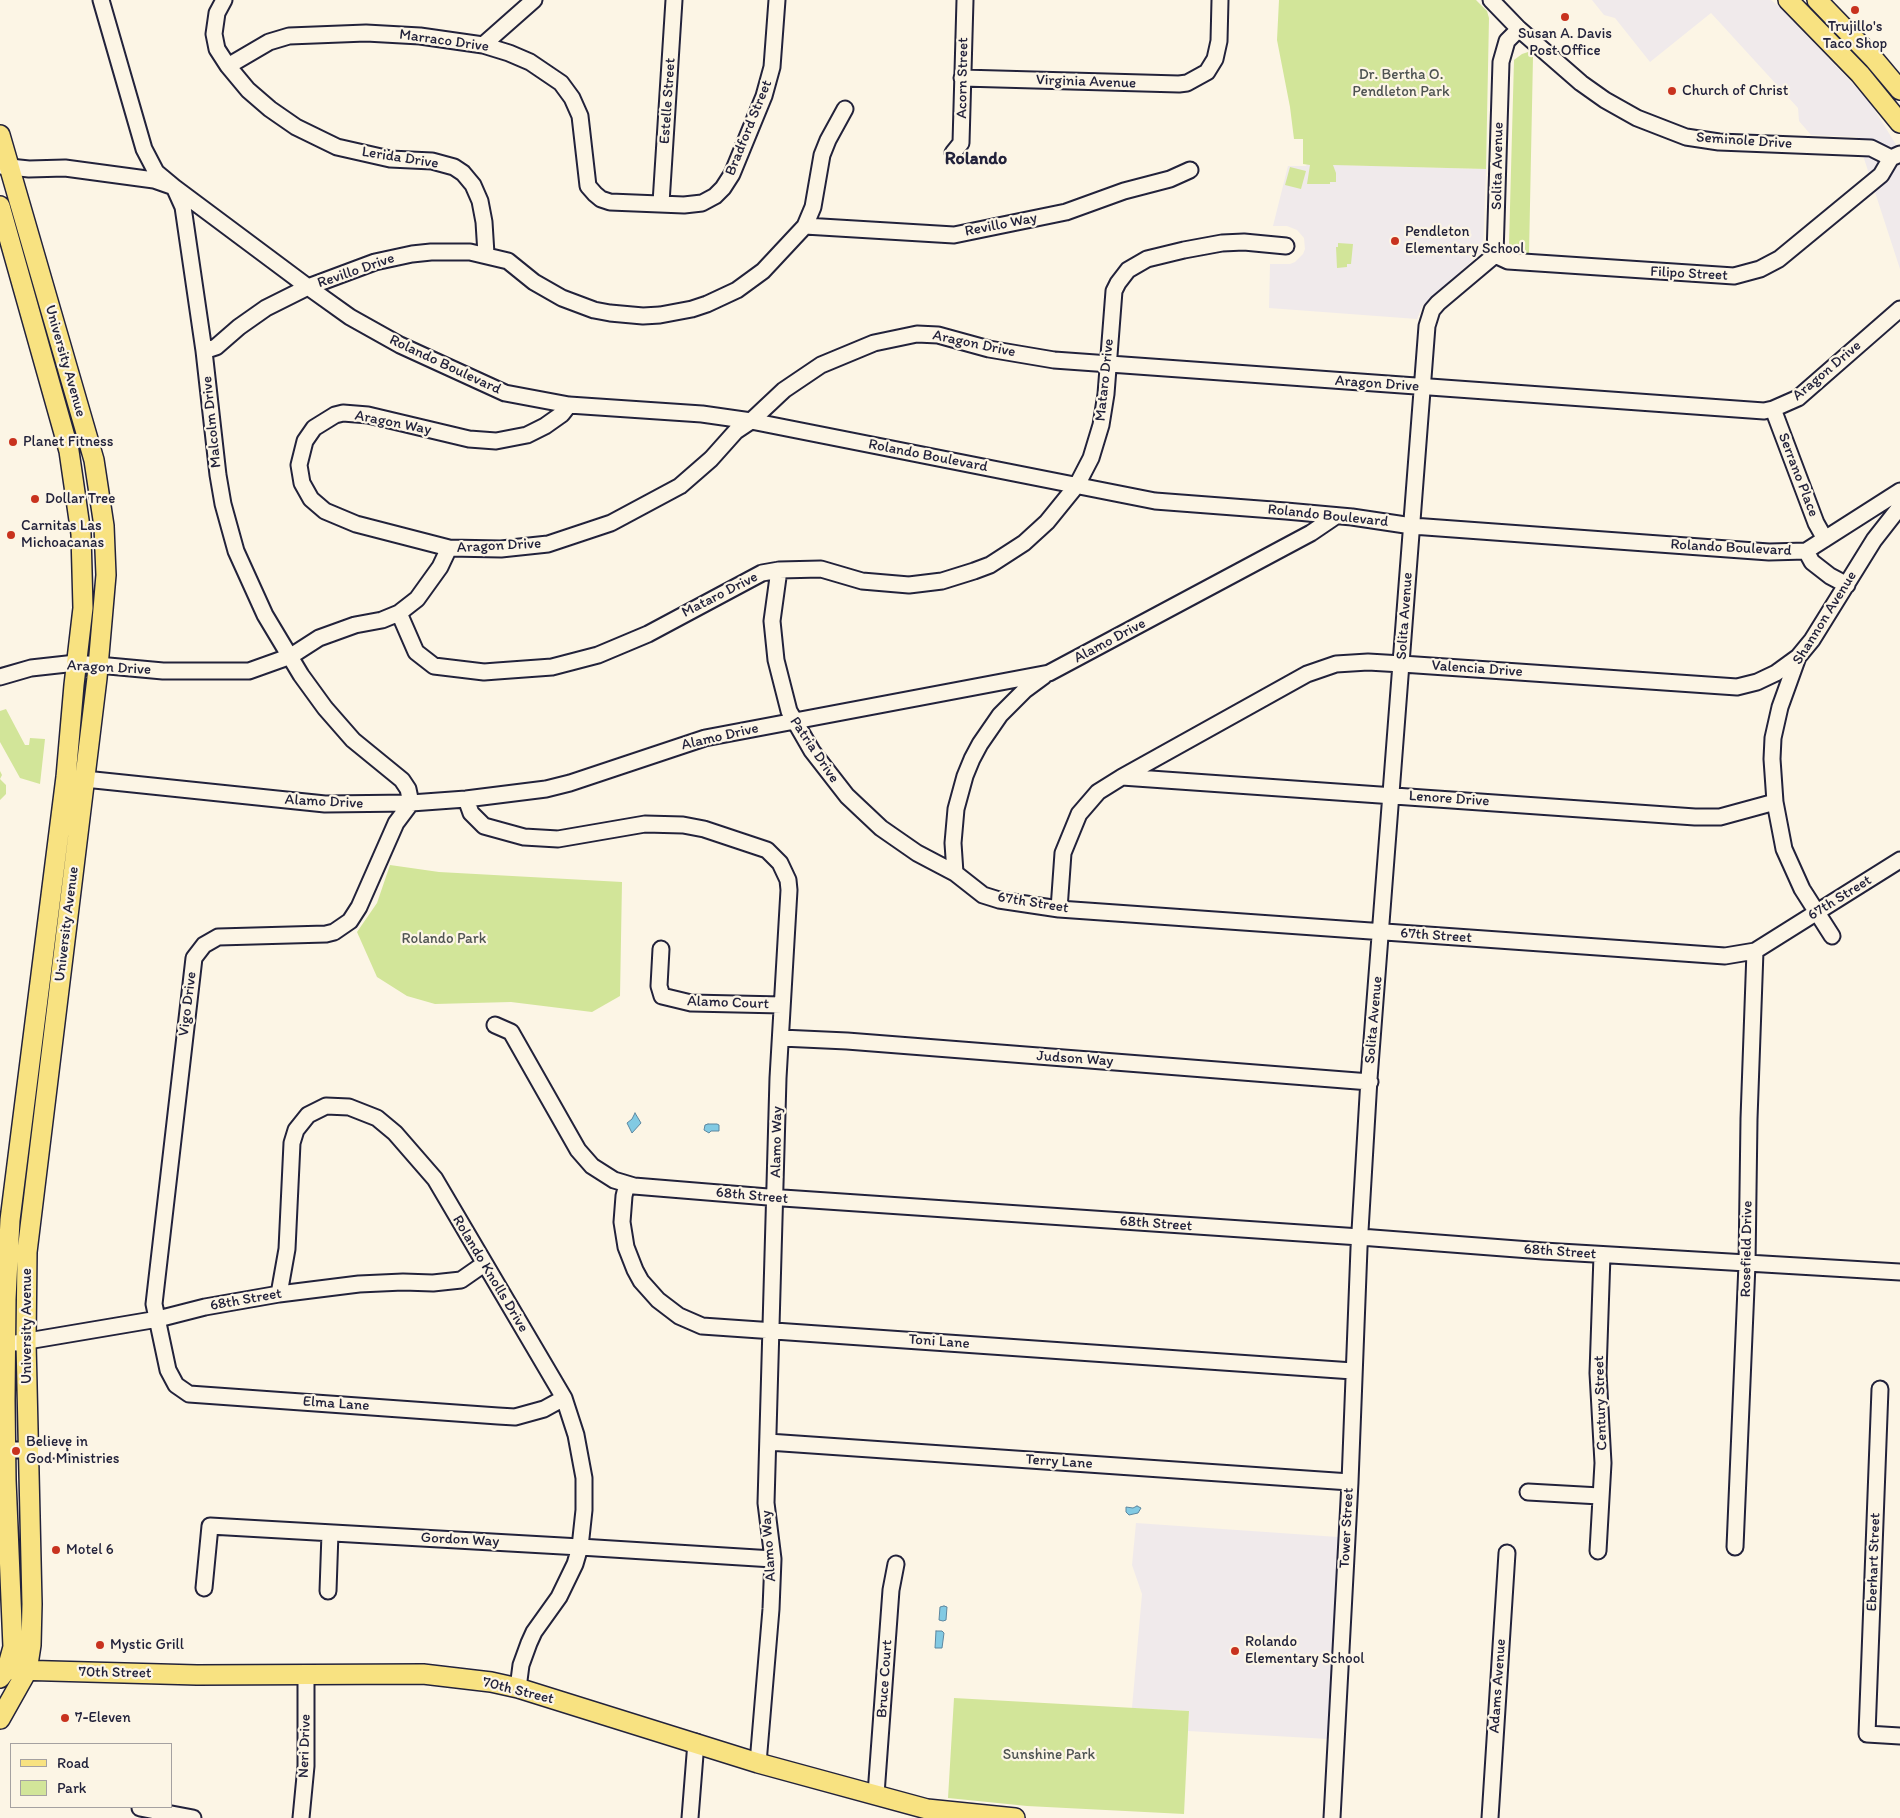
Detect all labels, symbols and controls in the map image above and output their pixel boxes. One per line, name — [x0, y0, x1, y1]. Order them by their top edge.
marker: Trujillo's Taco Shop — [1849, 4, 1861, 16]
marker: Susan A. Davis Post Office — [1559, 11, 1571, 23]
place label: Trujillo's Taco Shop — [1823, 18, 1887, 53]
place label: Susan A. Davis Post Office — [1518, 25, 1612, 60]
street label: Marraco Drive — [398, 26, 490, 56]
street label: Acorn Street — [953, 37, 973, 119]
street label: Estelle Street — [656, 57, 680, 145]
park label: Dr. Bertha O. Pendleton Park — [1352, 66, 1450, 101]
street label: Virginia Avenue — [1035, 71, 1137, 93]
street label: Bradford Street — [722, 77, 776, 179]
place label: Church of Christ — [1682, 82, 1788, 100]
marker: Church of Christ — [1666, 85, 1678, 97]
street label: Solita Avenue — [1488, 122, 1508, 210]
street label: Seminole Drive — [1695, 129, 1793, 153]
street label: Lerida Drive — [360, 143, 440, 173]
district label: Rolando — [945, 148, 1007, 170]
street label: Revillo Way — [963, 209, 1039, 241]
place label: Pendleton Elementary School — [1405, 223, 1525, 258]
marker: Pendleton Elementary School — [1389, 235, 1401, 247]
street label: Revillo Drive — [315, 249, 397, 293]
street label: Filipo Street — [1650, 263, 1728, 285]
street label: University Avenue — [40, 303, 90, 419]
street label: Aragon Drive — [931, 326, 1017, 362]
street label: Rolando Boulevard — [386, 331, 504, 399]
street label: Aragon Drive — [1789, 337, 1865, 405]
street label: Mataro Drive — [1092, 338, 1118, 422]
street label: Aragon Drive — [1334, 372, 1420, 396]
street label: Malcolm Drive — [198, 375, 226, 469]
street label: Aragon Way — [353, 407, 433, 439]
street label: Serrano Place — [1774, 430, 1822, 520]
place label: Planet Fitness — [23, 433, 113, 451]
marker: Planet Fitness — [7, 436, 19, 448]
street label: Rolando Boulevard — [867, 436, 989, 476]
place label: Dollar Tree — [45, 490, 115, 508]
marker: Dollar Tree — [29, 493, 41, 505]
street label: Rolando Boulevard — [1267, 501, 1389, 531]
place label: Carnitas Las Michoacanas — [21, 517, 104, 552]
marker: Carnitas Las Michoacanas — [5, 529, 17, 541]
street label: Aragon Drive — [456, 535, 542, 557]
street label: Rolando Boulevard — [1670, 536, 1792, 560]
street label: Mataro Drive — [679, 568, 761, 622]
street label: Shannon Avenue — [1789, 568, 1861, 668]
street label: Solita Avenue — [1393, 572, 1417, 660]
street label: Alamo Drive — [1071, 615, 1149, 667]
street label: Aragon Drive — [66, 657, 152, 679]
street label: Valencia Drive — [1431, 657, 1523, 681]
street label: Patria Drive — [785, 713, 843, 787]
street label: Alamo Drive — [680, 719, 760, 755]
street label: Lenore Drive — [1408, 787, 1490, 811]
street label: Alamo Drive — [284, 791, 364, 813]
street label: University Avenue — [51, 865, 83, 983]
street label: 67th Street — [1805, 871, 1875, 925]
street label: 67th Street — [996, 889, 1070, 917]
street label: 67th Street — [1400, 925, 1472, 947]
park label: Rolando Park — [402, 930, 486, 948]
street label: Vigo Drive — [175, 971, 201, 1037]
street label: Solita Avenue — [1361, 975, 1387, 1065]
street label: Alamo Court — [687, 993, 769, 1013]
street label: Judson Way — [1036, 1047, 1114, 1071]
street label: Alamo Way — [767, 1106, 787, 1178]
street label: 68th Street — [715, 1184, 789, 1208]
street label: Rosefield Drive — [1737, 1200, 1757, 1298]
street label: Rolando Knolls Drive — [448, 1212, 532, 1336]
street label: 68th Street — [1119, 1212, 1193, 1236]
street label: 68th Street — [1523, 1240, 1597, 1264]
street label: University Avenue — [18, 1268, 36, 1384]
street label: 68th Street — [209, 1285, 283, 1315]
street label: Toni Lane — [908, 1331, 970, 1353]
street label: Century Street — [1590, 1355, 1612, 1451]
street label: Elma Lane — [302, 1393, 370, 1415]
place label: Believe in God Ministries — [26, 1433, 120, 1468]
marker: Believe in God Ministries — [10, 1445, 22, 1457]
street label: Terry Lane — [1025, 1451, 1093, 1473]
street label: Tower Street — [1336, 1487, 1358, 1569]
street label: Alamo Way — [758, 1510, 780, 1582]
street label: Eberhart Street — [1863, 1512, 1885, 1612]
street label: Gordon Way — [420, 1529, 500, 1551]
place label: Motel 6 — [66, 1541, 114, 1559]
marker: Motel 6 — [50, 1544, 62, 1556]
place label: Rolando Elementary School — [1245, 1633, 1365, 1668]
place label: Mystic Grill — [110, 1636, 184, 1654]
street label: Adams Avenue — [1486, 1638, 1510, 1734]
marker: Mystic Grill — [94, 1639, 106, 1651]
street label: Bruce Court — [873, 1639, 897, 1719]
marker: Rolando Elementary School — [1229, 1645, 1241, 1657]
street label: 70th Street — [78, 1663, 152, 1683]
street label: 70th Street — [480, 1673, 556, 1709]
place label: 7-Eleven — [75, 1709, 131, 1727]
marker: 7-Eleven — [59, 1712, 71, 1724]
street label: Neri Drive — [295, 1714, 315, 1778]
legend — [10, 1743, 172, 1808]
park label: Sunshine Park — [1003, 1746, 1095, 1764]
text: Road — [57, 1754, 89, 1772]
text: Park — [57, 1779, 87, 1797]

